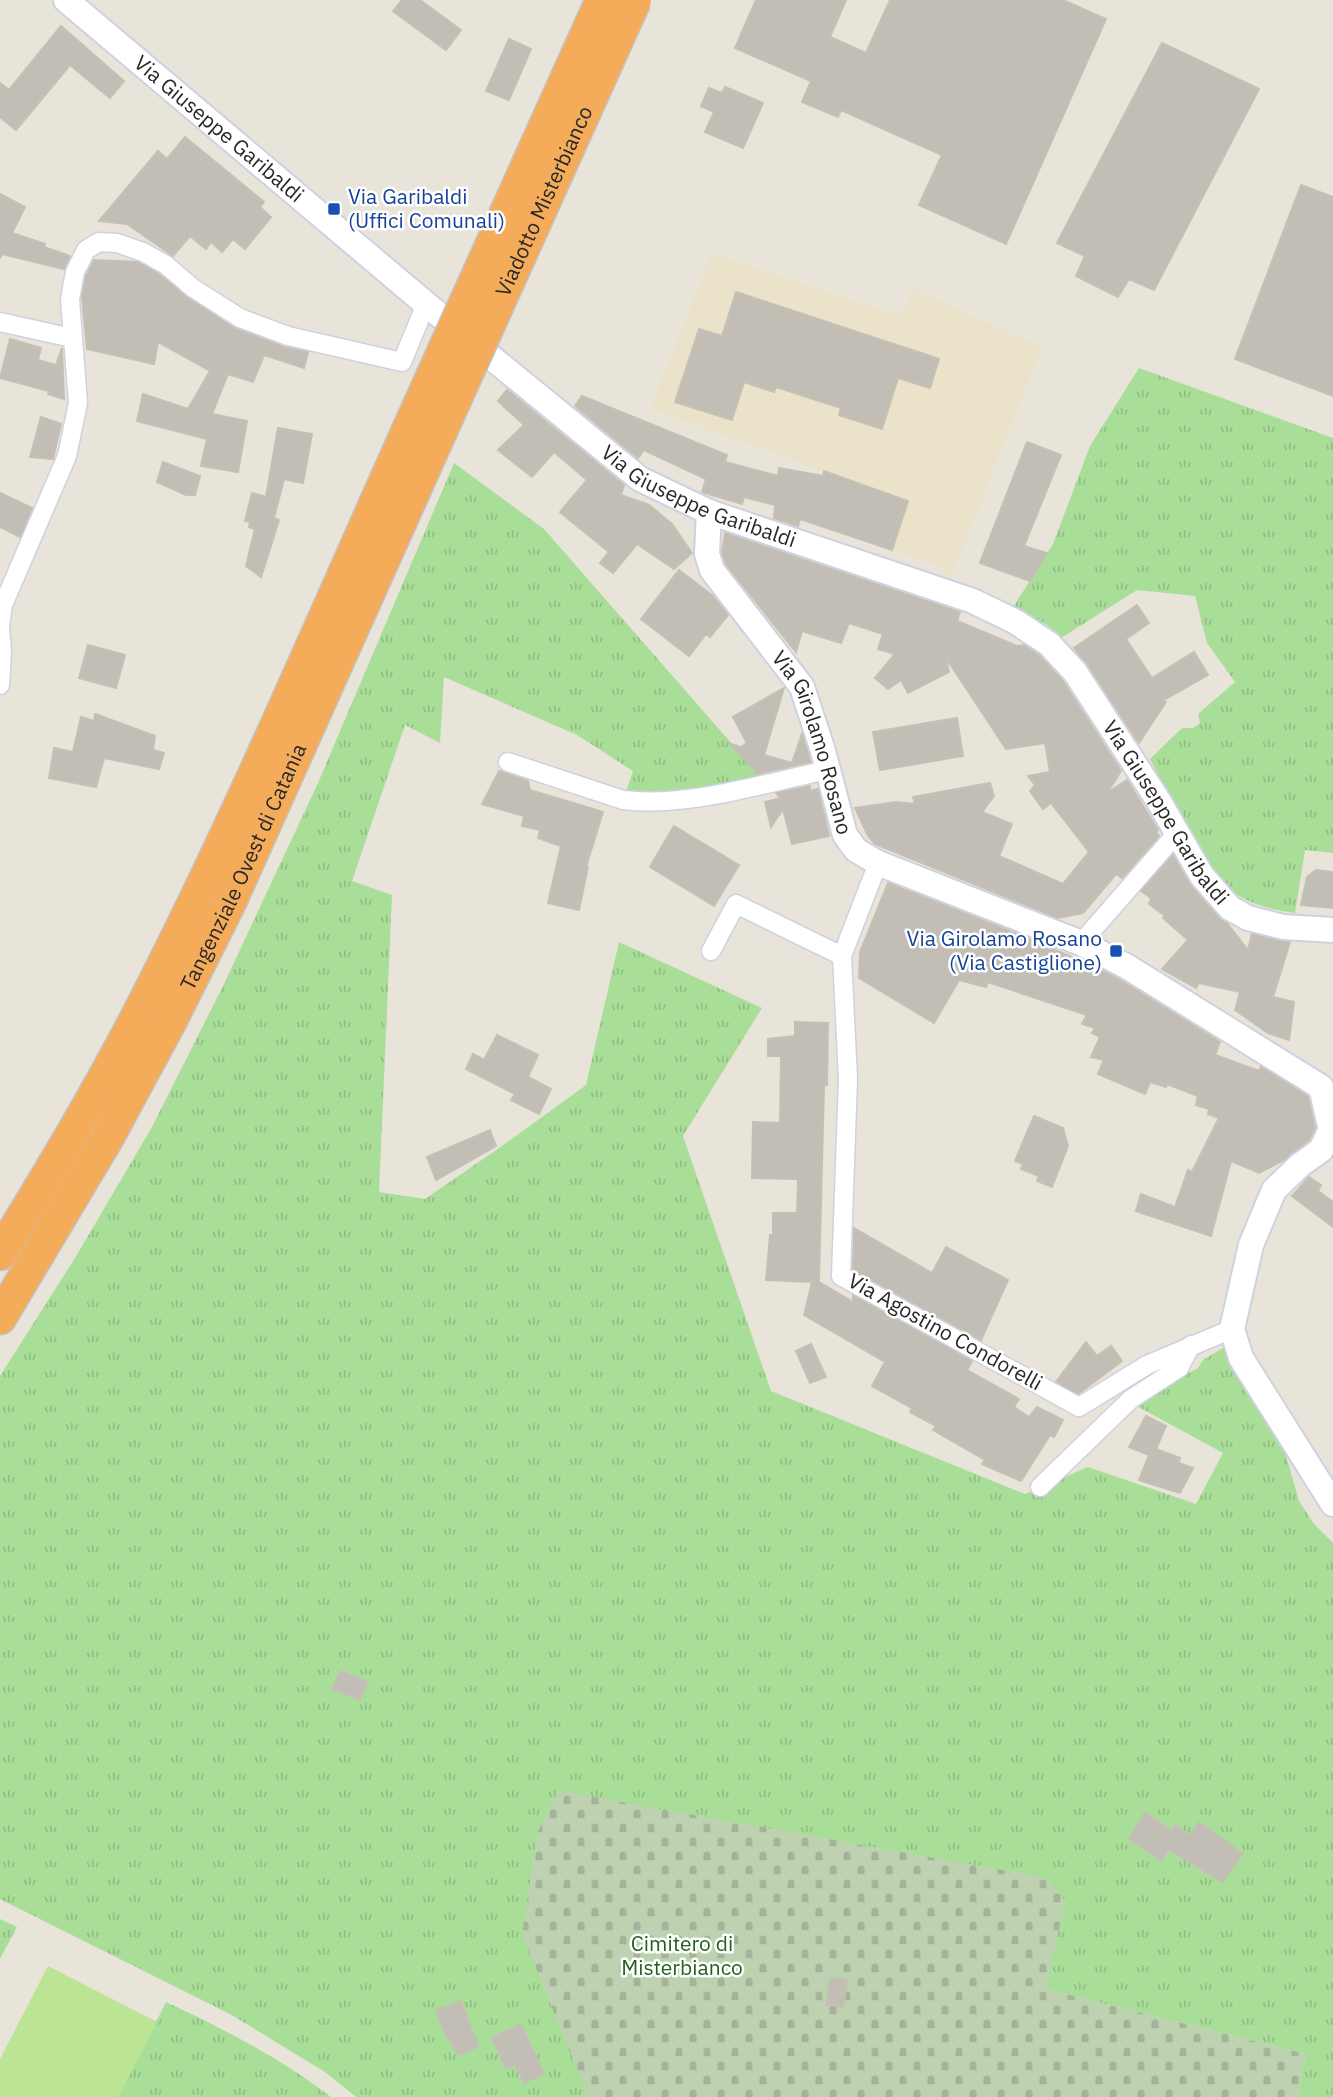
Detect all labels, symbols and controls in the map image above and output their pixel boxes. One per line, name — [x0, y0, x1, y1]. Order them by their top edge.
street label: Via Giuseppe Garibaldi — [129, 49, 310, 208]
street label: Viadotto Misterbianco — [488, 101, 599, 301]
place label: Via Garibaldi (Uffici Comunali) — [348, 182, 505, 234]
marker: Via Garibaldi (Uffici Comunali) — [326, 201, 342, 217]
street label: Via Giuseppe Garibaldi — [596, 438, 800, 553]
street label: Via Girolamo Rosano — [766, 644, 859, 837]
street label: Via Giuseppe Garibaldi — [1097, 715, 1236, 910]
street label: Tangenziale Ovest di Catania — [173, 739, 312, 995]
place label: Via Girolamo Rosano (Via Castiglione) — [907, 924, 1102, 976]
marker: Via Girolamo Rosano (Via Castiglione) — [1108, 943, 1124, 959]
street label: Via Agostino Condorelli — [843, 1266, 1048, 1396]
park label: Cimitero di Misterbianco — [621, 1929, 743, 1981]

